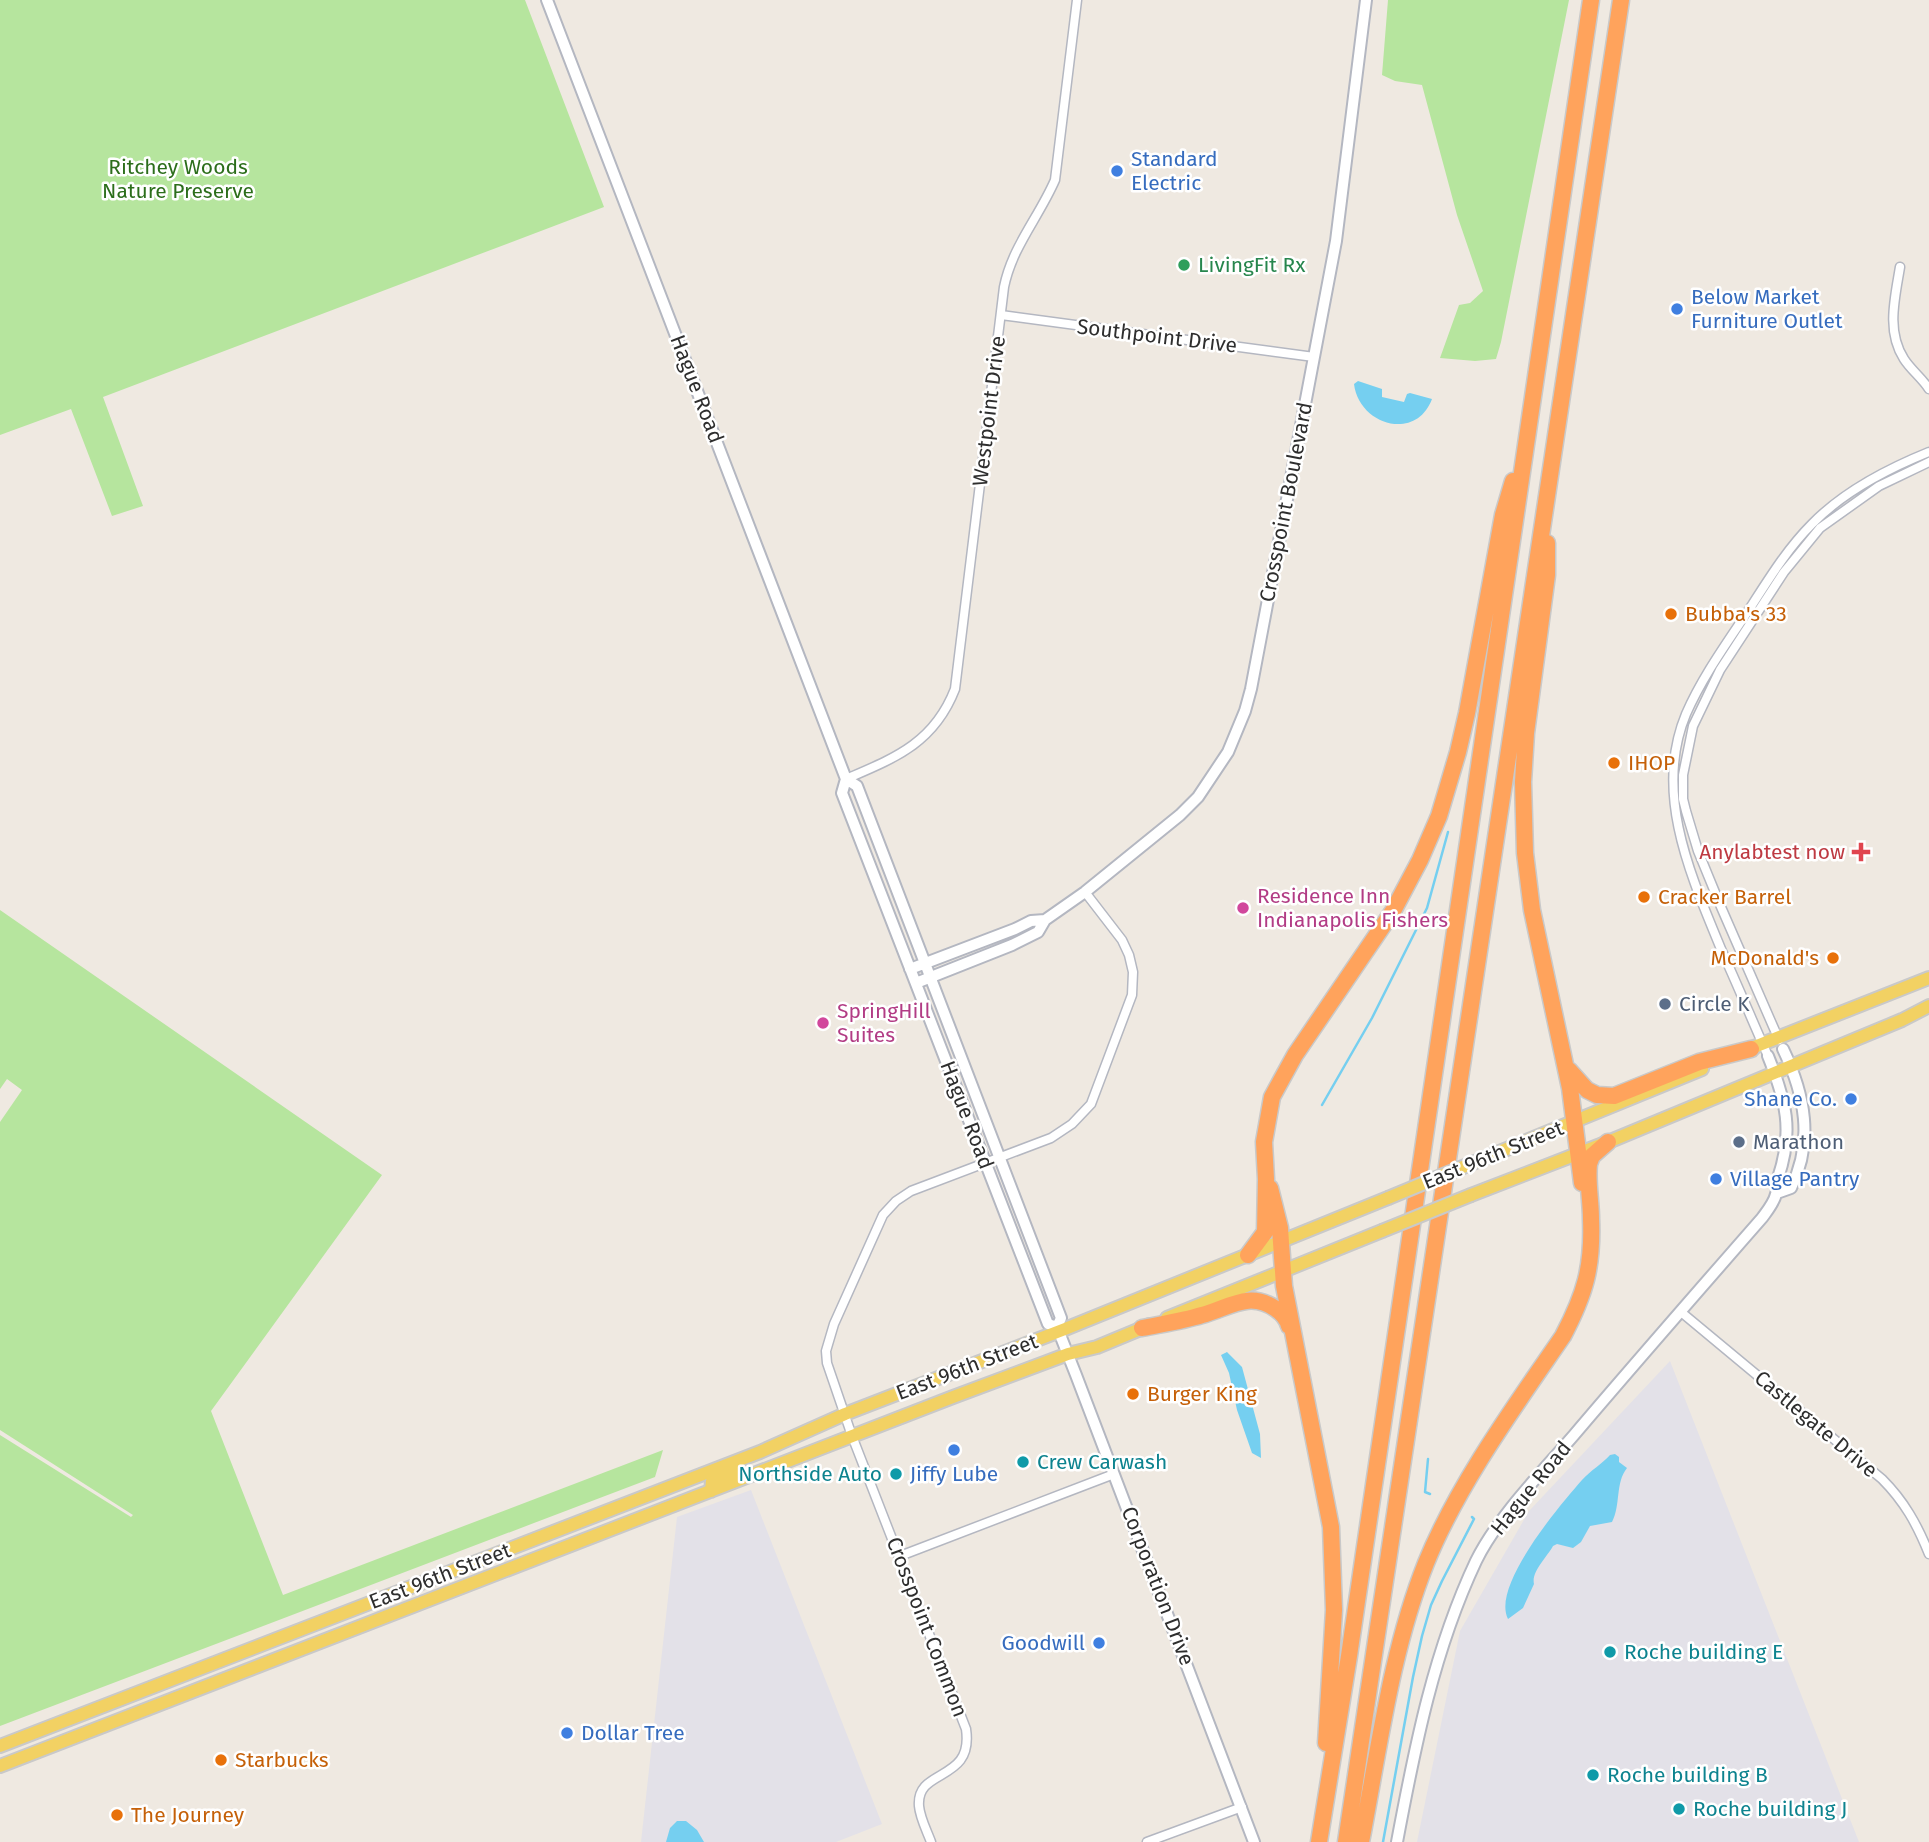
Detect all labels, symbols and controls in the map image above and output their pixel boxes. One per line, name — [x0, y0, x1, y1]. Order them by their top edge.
place label: Standard Electric — [1131, 146, 1218, 196]
park label: Ritchey Woods Nature Preserve — [102, 154, 254, 204]
marker: Standard Electric — [1109, 163, 1125, 179]
place label: LivingFit Rx — [1198, 252, 1306, 278]
marker: LivingFit Rx — [1176, 257, 1192, 273]
place label: Below Market Furniture Outlet — [1691, 284, 1843, 334]
marker: Below Market Furniture Outlet — [1669, 301, 1685, 317]
street label: Southpoint Drive — [1075, 313, 1239, 359]
street label: Hague Road — [664, 331, 730, 447]
street label: Westpoint Drive — [967, 334, 1011, 488]
street label: Crosspoint Boulevard — [1254, 400, 1318, 604]
place label: Bubba's 33 — [1685, 601, 1787, 627]
marker: Bubba's 33 — [1663, 606, 1679, 622]
place label: IHOP — [1628, 750, 1675, 776]
marker: IHOP — [1606, 755, 1622, 771]
place label: Anylabtest now — [1699, 839, 1845, 865]
marker: Anylabtest now — [1851, 842, 1871, 862]
place label: Residence Inn Indianapolis Fishers — [1257, 883, 1448, 933]
place label: Cracker Barrel — [1658, 884, 1791, 910]
marker: Cracker Barrel — [1636, 889, 1652, 905]
marker: Residence Inn Indianapolis Fishers — [1235, 900, 1251, 916]
place label: McDonald's — [1711, 945, 1819, 971]
marker: McDonald's — [1825, 950, 1841, 966]
place label: Circle K — [1679, 991, 1750, 1017]
marker: Circle K — [1657, 996, 1673, 1012]
place label: SpringHill Suites — [837, 998, 931, 1048]
marker: SpringHill Suites — [815, 1015, 831, 1031]
street label: Hague Road — [934, 1057, 1000, 1173]
place label: Shane Co. — [1744, 1086, 1837, 1112]
marker: Shane Co. — [1843, 1091, 1859, 1107]
street label: East 96th Street — [1419, 1115, 1568, 1195]
place label: Marathon — [1753, 1129, 1844, 1155]
marker: Marathon — [1731, 1134, 1747, 1150]
place label: Village Pantry — [1730, 1166, 1860, 1192]
marker: Village Pantry — [1708, 1171, 1724, 1187]
street label: East 96th Street — [892, 1328, 1042, 1406]
street label: Castlegate Drive — [1749, 1365, 1883, 1483]
place label: Burger King — [1147, 1381, 1257, 1407]
marker: Burger King — [1125, 1386, 1141, 1402]
street label: Hague Road — [1485, 1436, 1577, 1540]
marker: Jiffy Lube — [946, 1442, 962, 1458]
place label: Crew Carwash — [1037, 1449, 1167, 1475]
marker: Crew Carwash — [1015, 1454, 1031, 1470]
place label: Northside Auto — [738, 1461, 882, 1487]
place label: Jiffy Lube — [910, 1461, 998, 1487]
marker: Northside Auto — [888, 1466, 904, 1482]
street label: Corporation Drive — [1116, 1503, 1200, 1669]
street label: Crosspoint Common — [881, 1533, 973, 1721]
street label: East 96th Street — [365, 1537, 515, 1615]
place label: Goodwill — [1001, 1630, 1085, 1656]
marker: Goodwill — [1091, 1635, 1107, 1651]
place label: Roche building E — [1624, 1639, 1783, 1665]
marker: Roche building E — [1602, 1644, 1618, 1660]
place label: Dollar Tree — [581, 1720, 685, 1746]
marker: Dollar Tree — [559, 1725, 575, 1741]
place label: Starbucks — [235, 1747, 329, 1773]
marker: Starbucks — [213, 1752, 229, 1768]
place label: Roche building B — [1607, 1762, 1768, 1788]
marker: Roche building B — [1585, 1767, 1601, 1783]
place label: Roche building J — [1693, 1796, 1847, 1822]
marker: Roche building J — [1671, 1801, 1687, 1817]
place label: The Journey — [131, 1802, 245, 1828]
marker: The Journey — [109, 1807, 125, 1823]

